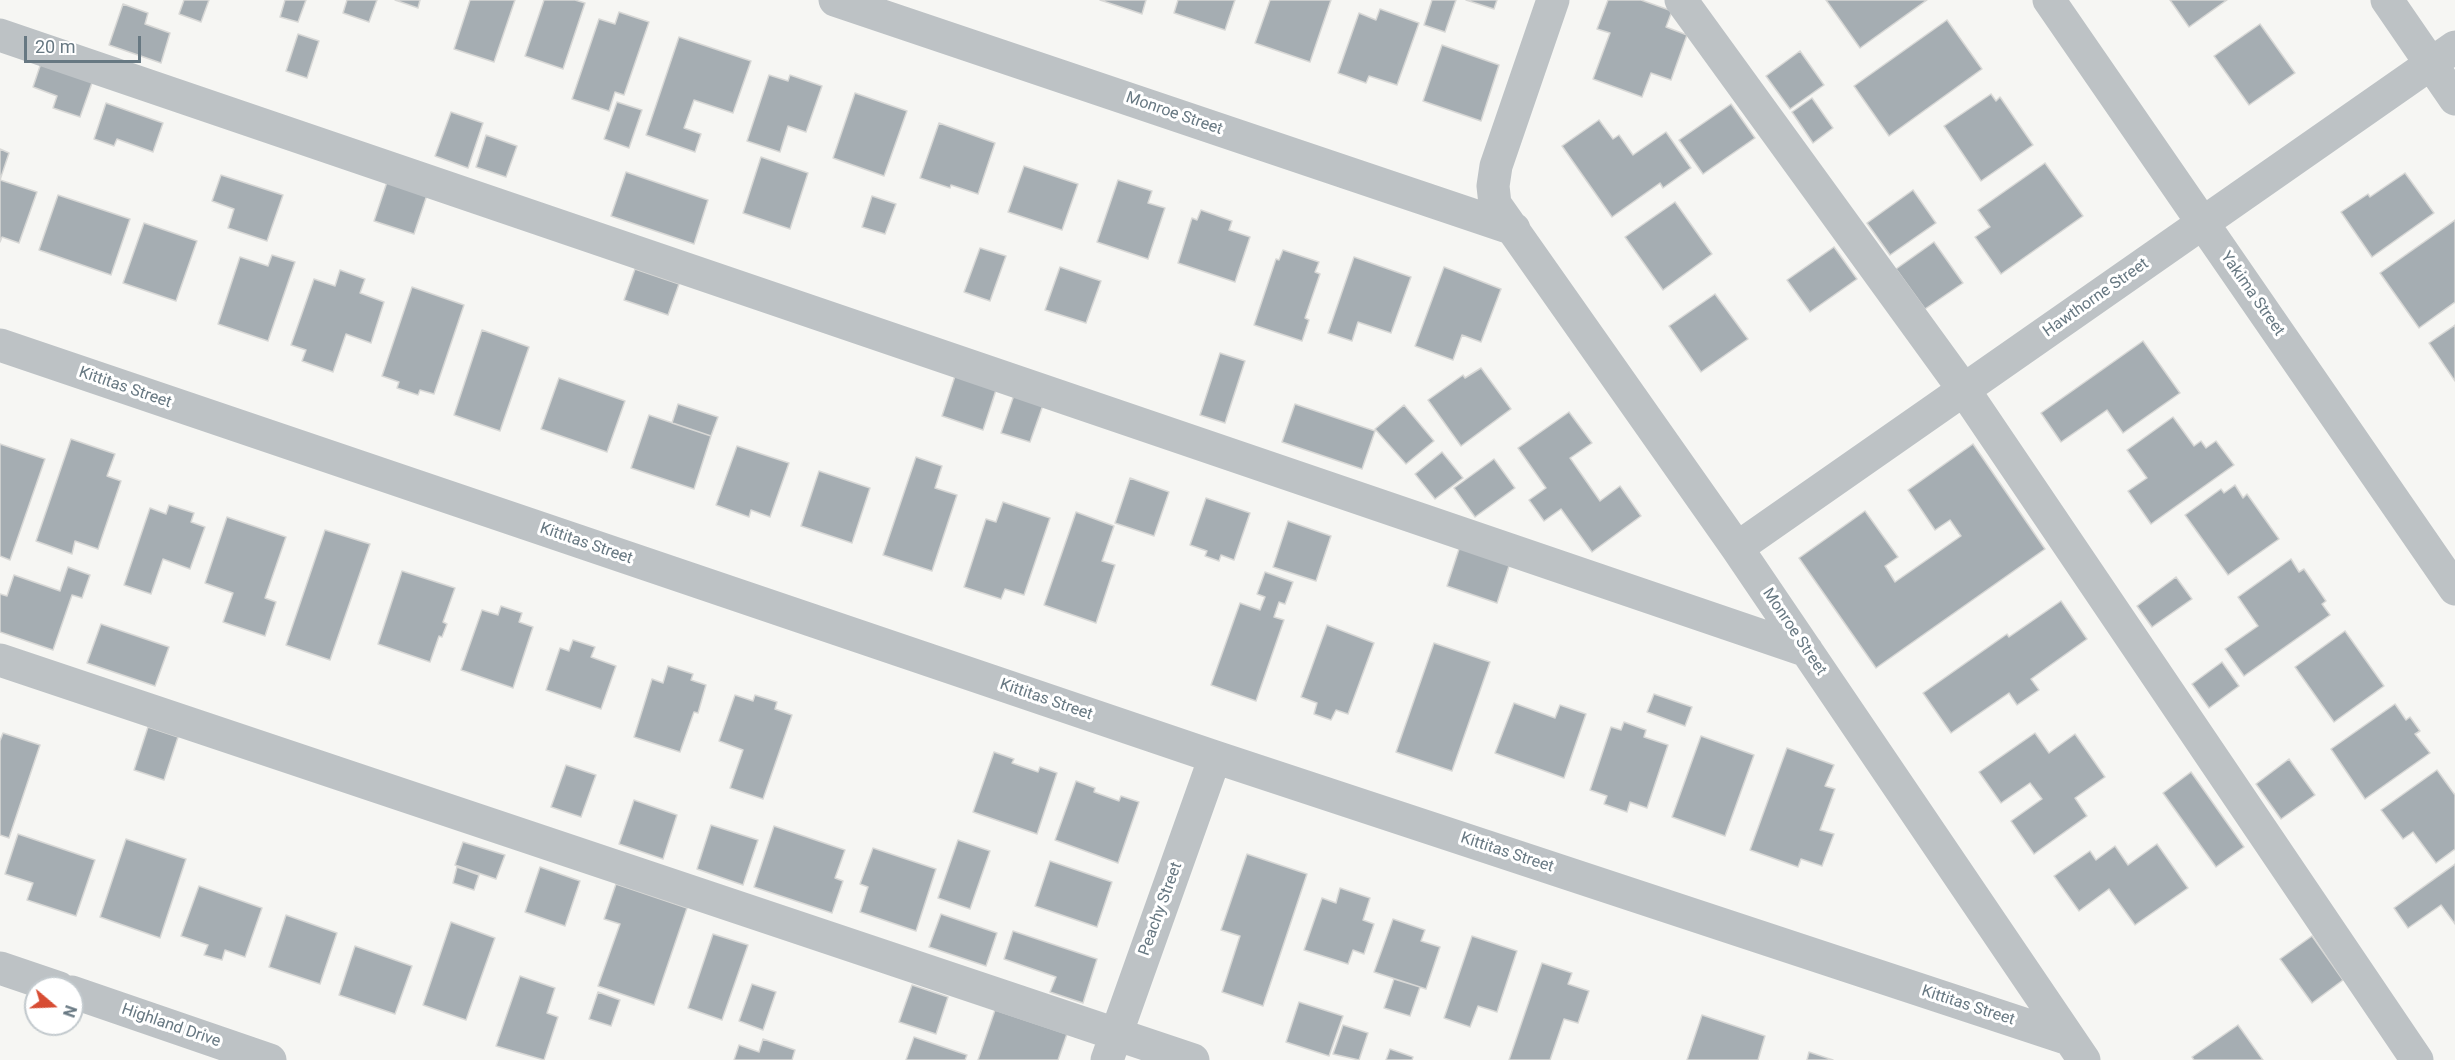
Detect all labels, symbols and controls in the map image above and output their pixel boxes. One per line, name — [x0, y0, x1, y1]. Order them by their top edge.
scale bar — [27, 24, 144, 62]
text: 20 m — [35, 36, 75, 57]
street label: Monroe Street — [1123, 88, 1225, 140]
street label: Yakima Street — [2216, 248, 2288, 340]
street label: Hawthorne Street — [2040, 255, 2152, 341]
street label: Kittitas Street — [76, 363, 174, 413]
street label: Kittitas Street — [537, 519, 635, 569]
street label: Monroe Street — [1758, 585, 1830, 679]
street label: Kittitas Street — [997, 675, 1095, 725]
street label: Kittitas Street — [1458, 829, 1556, 877]
street label: Peachy Street — [1135, 860, 1187, 958]
north arrow — [24, 976, 84, 1036]
street label: Kittitas Street — [1919, 982, 2017, 1030]
street label: Highland Drive — [119, 1000, 223, 1052]
text: N — [59, 1003, 80, 1020]

